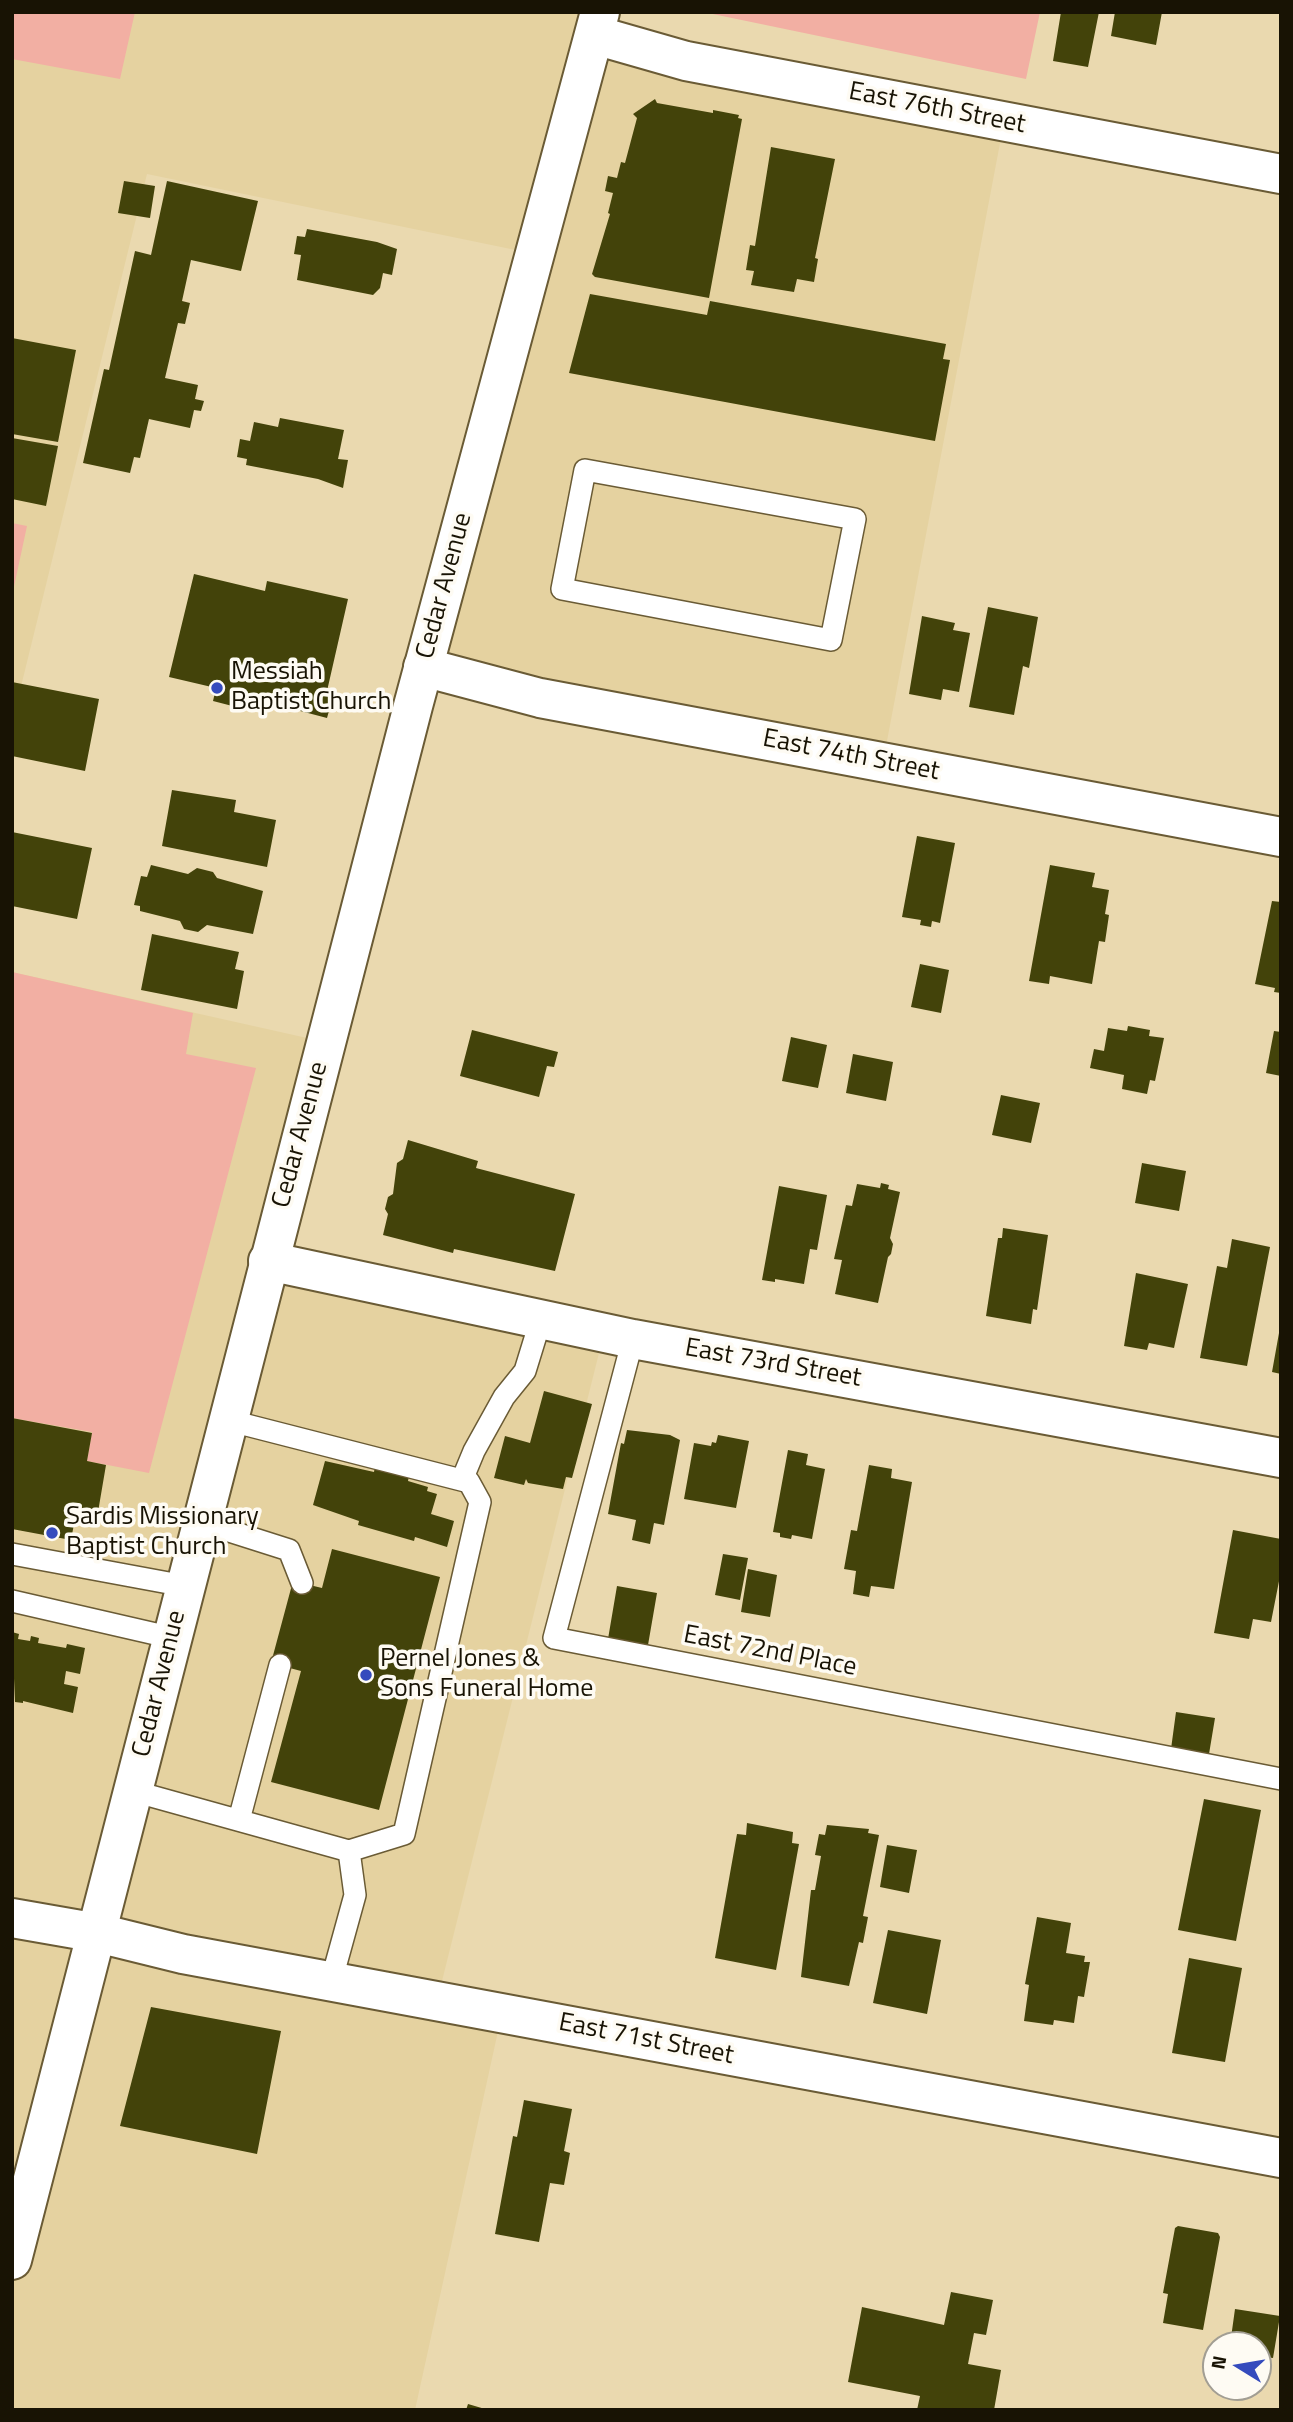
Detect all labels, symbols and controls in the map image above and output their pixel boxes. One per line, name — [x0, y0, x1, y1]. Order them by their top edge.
street label: East 76th Street — [846, 77, 1028, 141]
street label: Cedar Avenue — [411, 510, 479, 662]
place label: Messiah Baptist Church — [231, 657, 391, 718]
marker: Messiah Baptist Church — [209, 680, 225, 696]
street label: East 74th Street — [760, 724, 942, 788]
street label: Cedar Avenue — [267, 1059, 335, 1211]
street label: East 73rd Street — [682, 1333, 864, 1395]
place label: Sardis Missionary Baptist Church — [66, 1502, 259, 1564]
marker: Sardis Missionary Baptist Church — [44, 1525, 60, 1541]
street label: Cedar Avenue — [127, 1608, 193, 1760]
street label: East 72nd Place — [681, 1620, 859, 1684]
place label: Pernel Jones & Sons Funeral Home — [380, 1644, 593, 1706]
marker: Pernel Jones & Sons Funeral Home — [358, 1667, 374, 1683]
street label: East 71st Street — [556, 2008, 736, 2072]
north arrow — [1202, 2331, 1272, 2401]
text: N — [1202, 2353, 1233, 2372]

